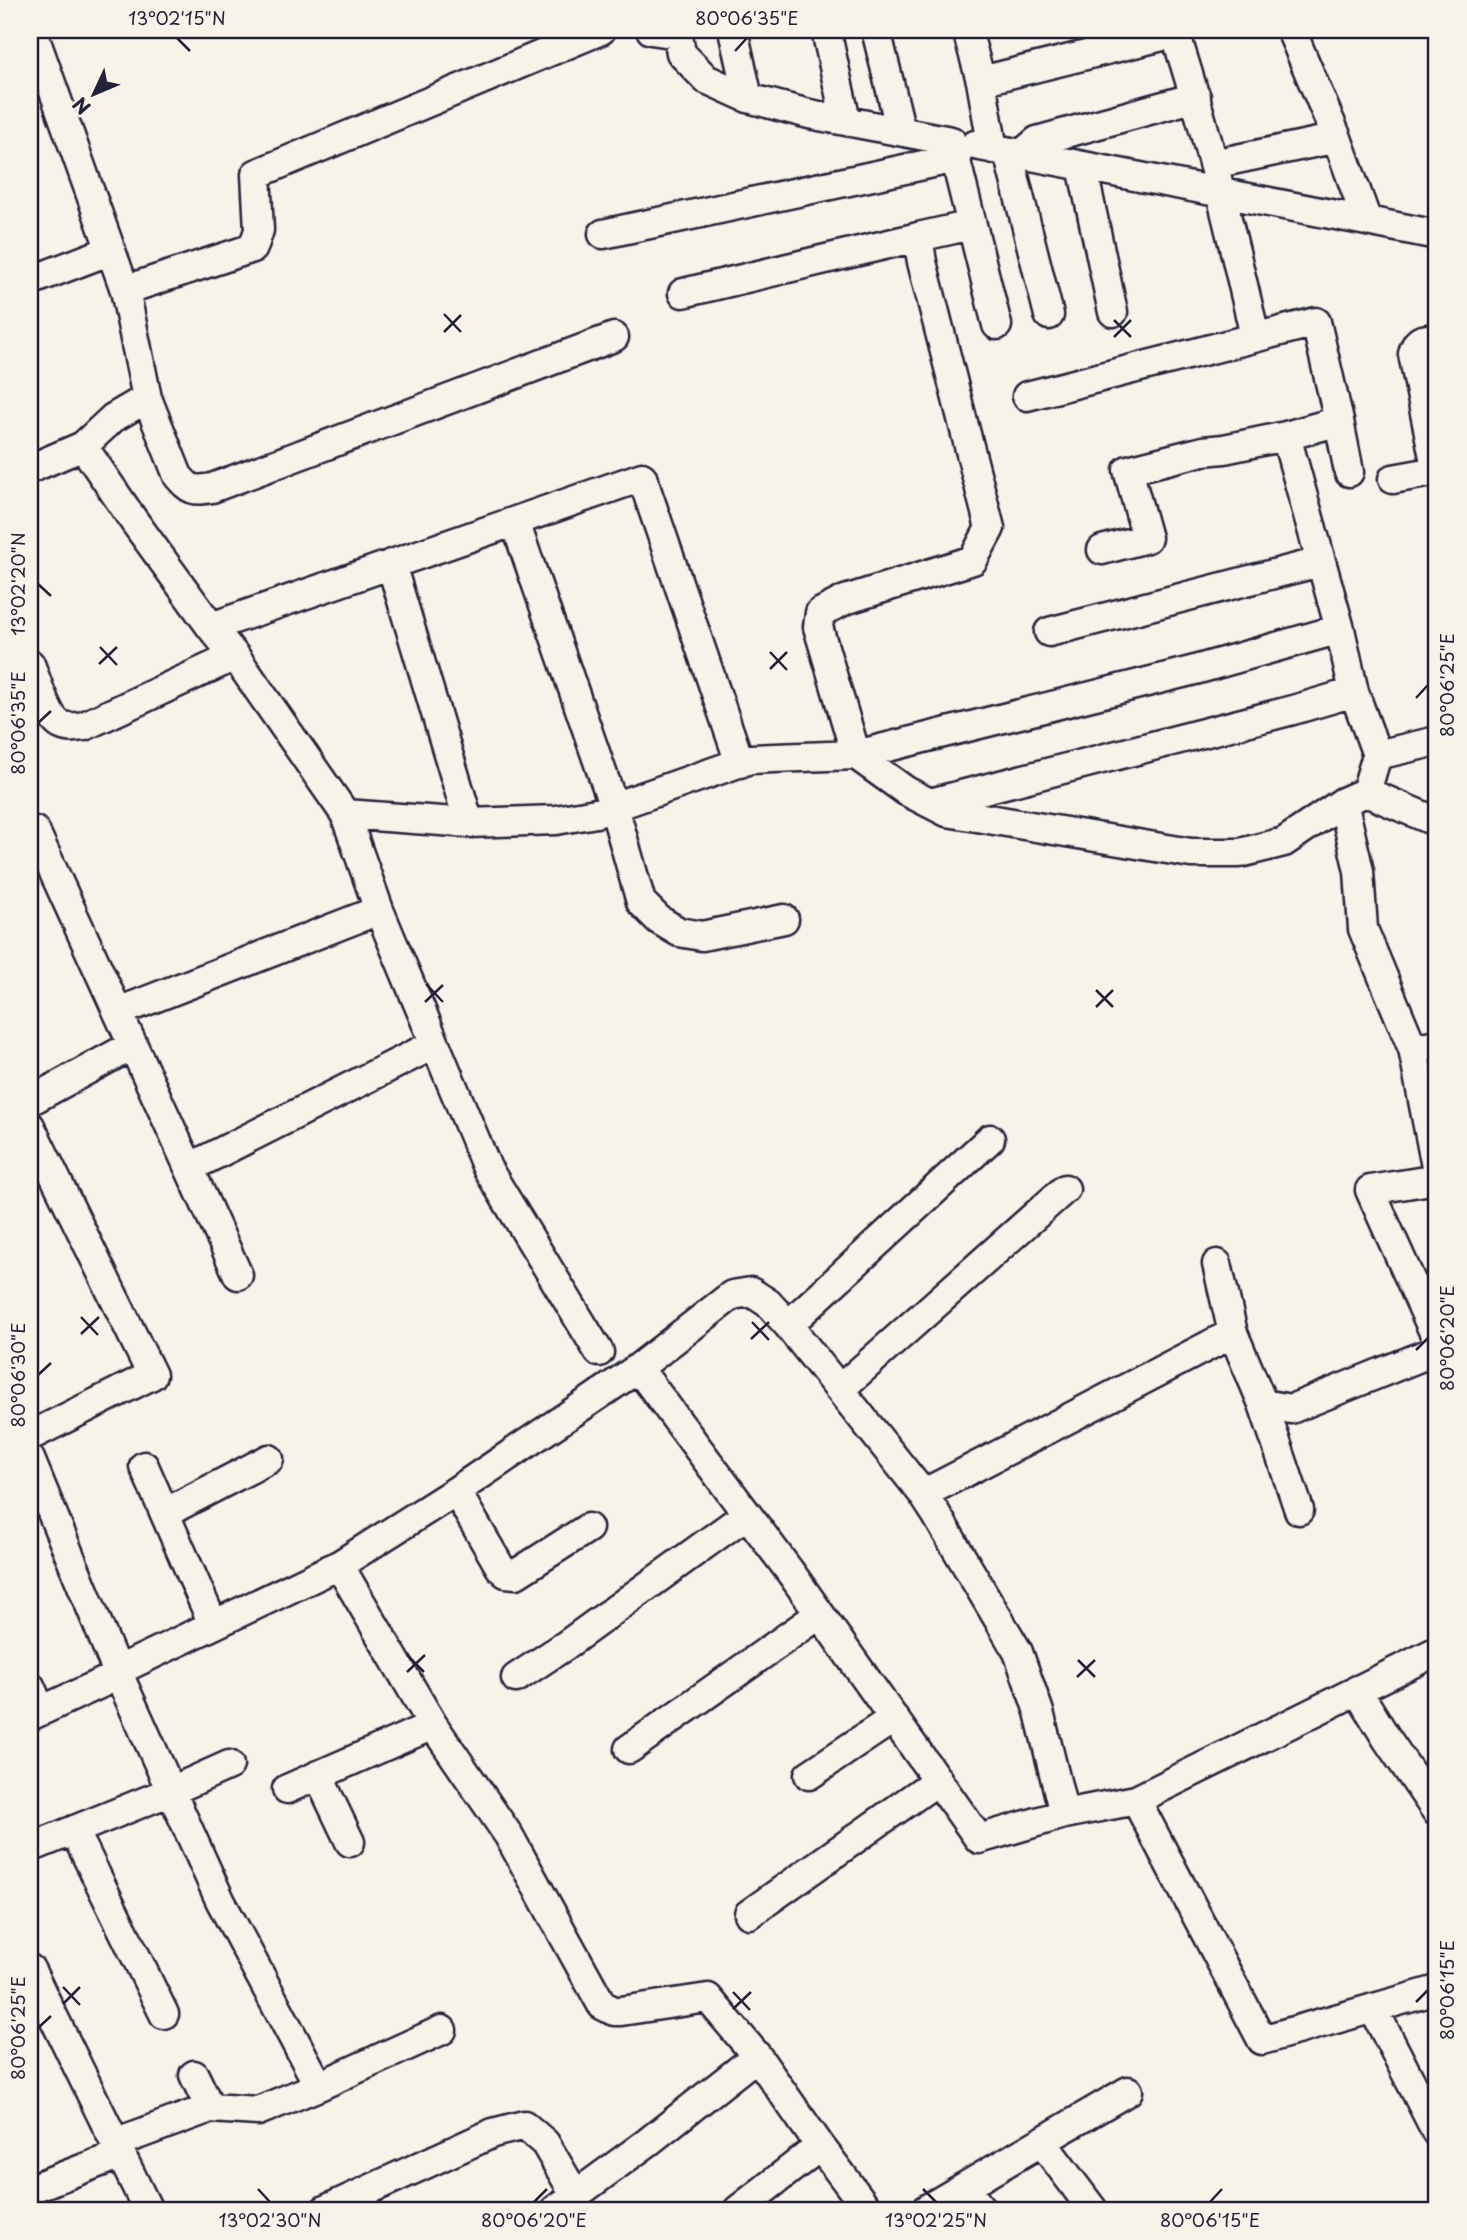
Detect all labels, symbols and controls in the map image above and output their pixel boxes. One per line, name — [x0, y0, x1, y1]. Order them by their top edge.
text: 13°02'15"N — [128, 4, 226, 31]
text: 80°06'35"E — [695, 4, 799, 31]
north arrow — [60, 60, 130, 130]
text: N — [66, 91, 96, 122]
text: 13°02'20"N — [4, 532, 31, 636]
text: 80°06'25"E — [1433, 633, 1460, 737]
text: 80°06'35"E — [4, 671, 31, 775]
text: 80°06'20"E — [1433, 1285, 1460, 1391]
text: 80°06'30"E — [4, 1322, 31, 1428]
text: 80°06'15"E — [1433, 1940, 1460, 2040]
text: 80°06'25"E — [4, 1976, 31, 2080]
text: 13°02'30"N — [219, 2206, 321, 2233]
text: 80°06'20"E — [481, 2206, 587, 2233]
text: 13°02'25"N — [885, 2206, 987, 2233]
text: 80°06'15"E — [1160, 2206, 1260, 2233]

